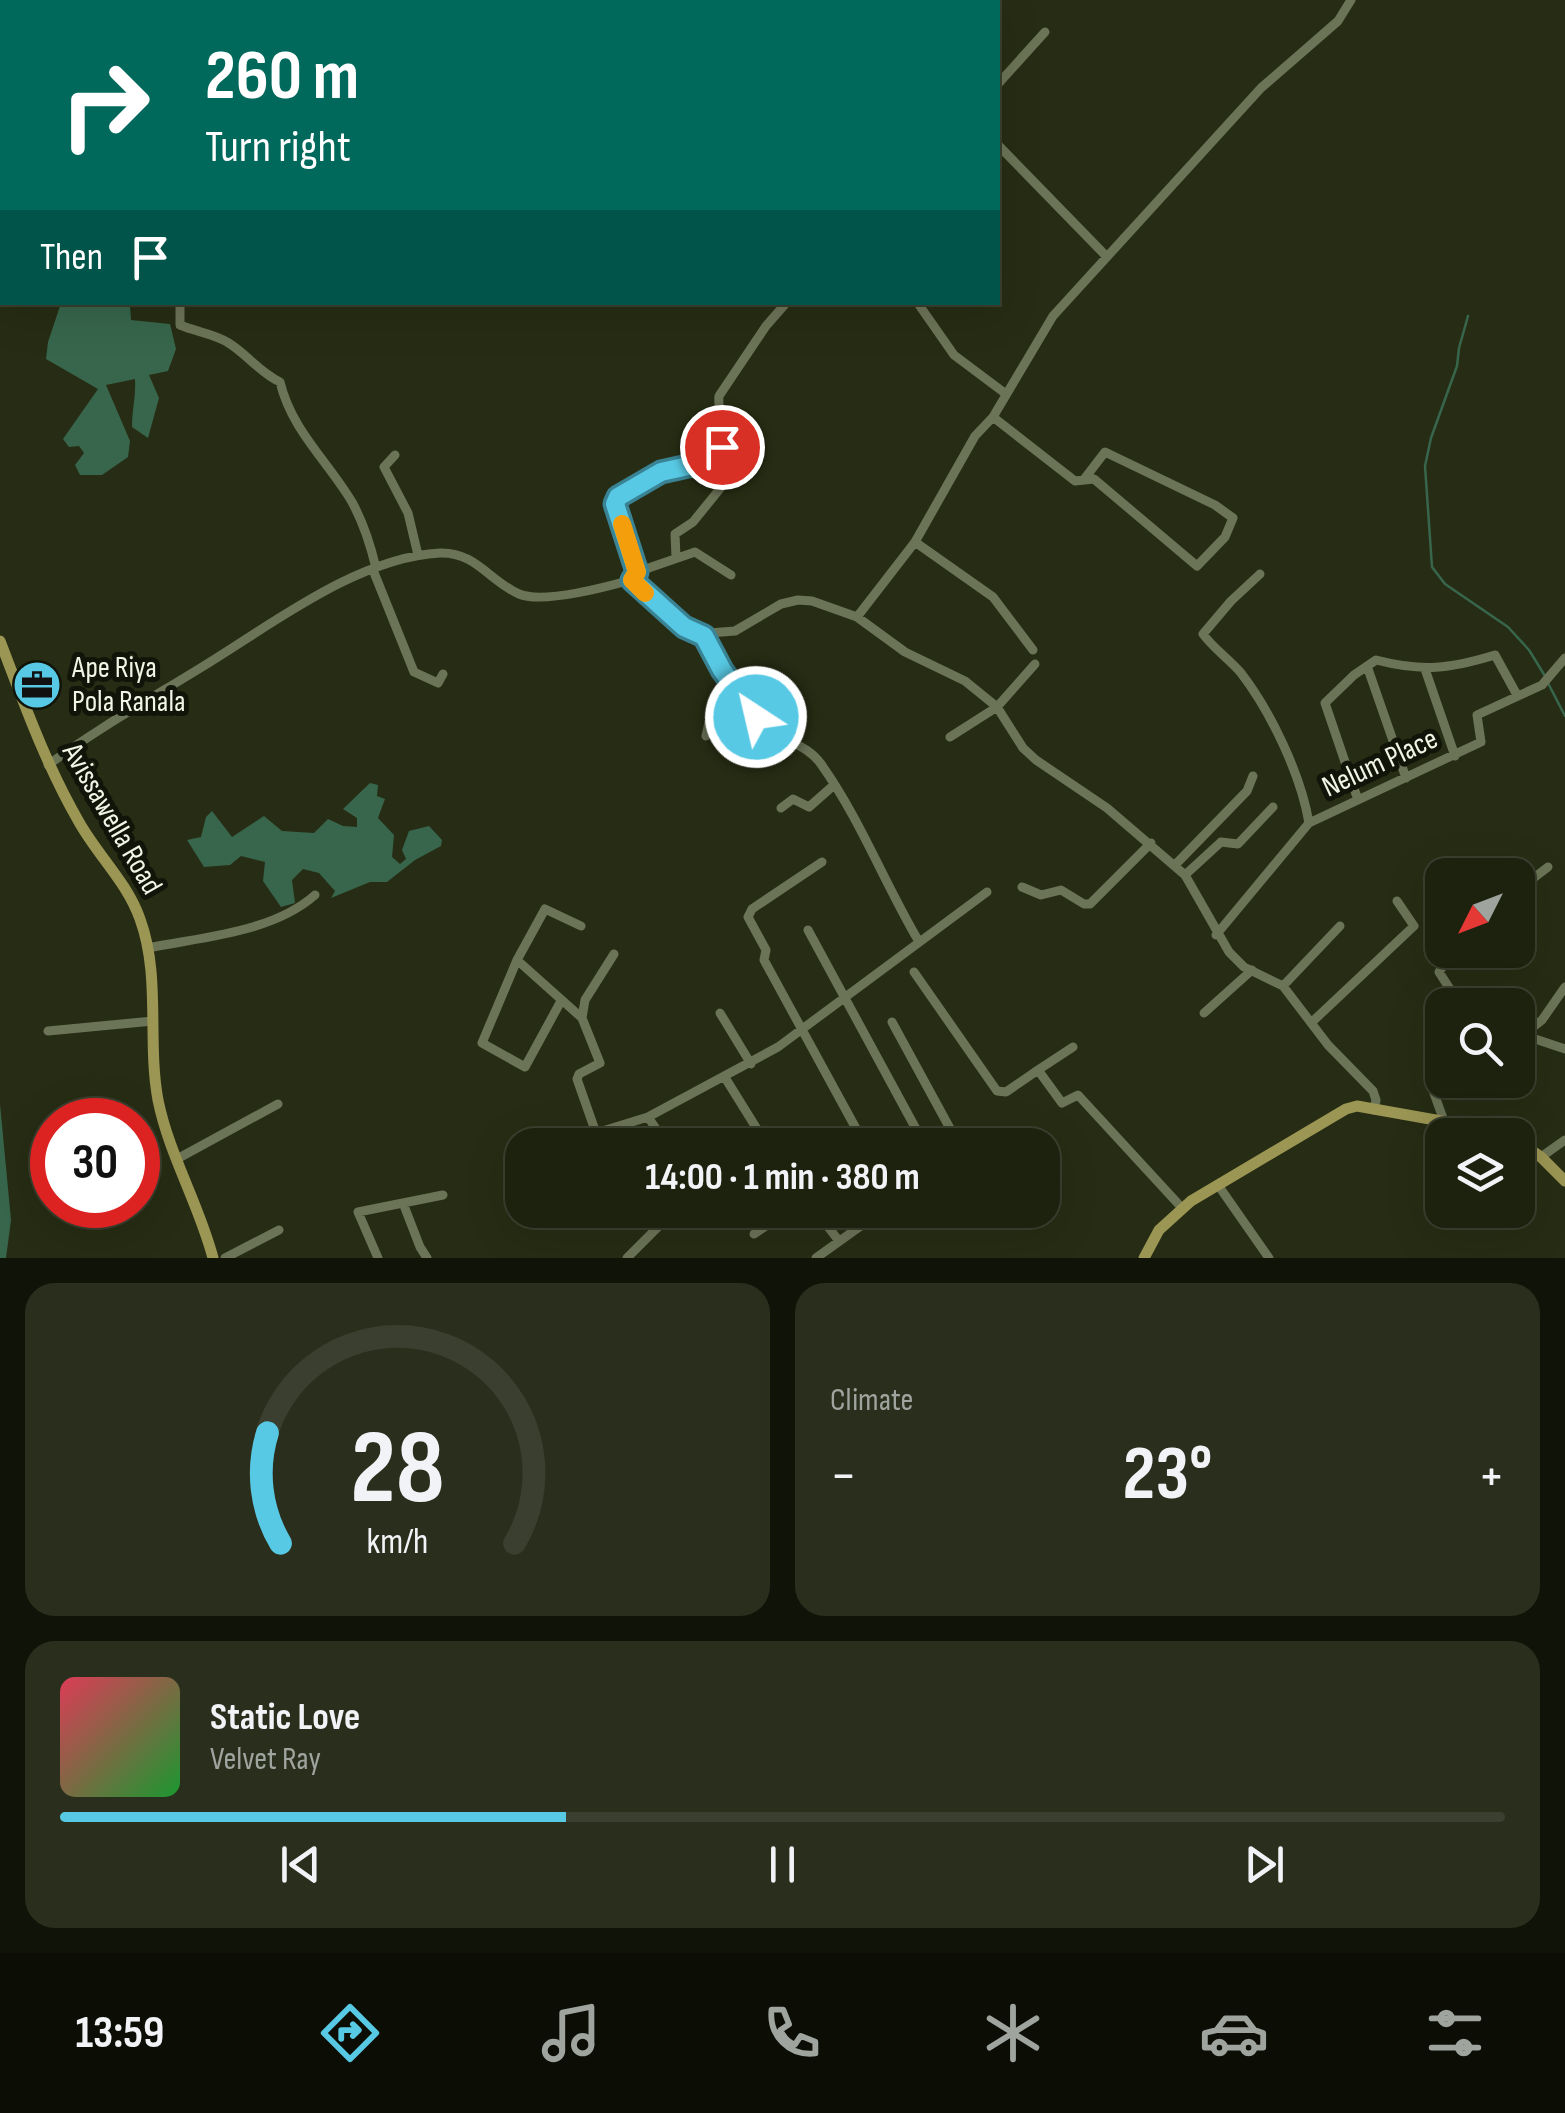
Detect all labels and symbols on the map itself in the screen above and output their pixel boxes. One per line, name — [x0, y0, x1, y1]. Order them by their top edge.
pin — [680, 405, 765, 490]
place label: Ape Riya Pola Ranala — [71, 650, 186, 720]
office icon: Ape Riya Pola Ranala — [11, 659, 63, 711]
position arrow — [704, 665, 808, 769]
street label: Nelum Place — [1317, 721, 1443, 805]
street label: Avissawella Road — [54, 736, 170, 901]
north arrow — [1425, 858, 1535, 968]
speed limit sign: 30 — [30, 1098, 160, 1228]

